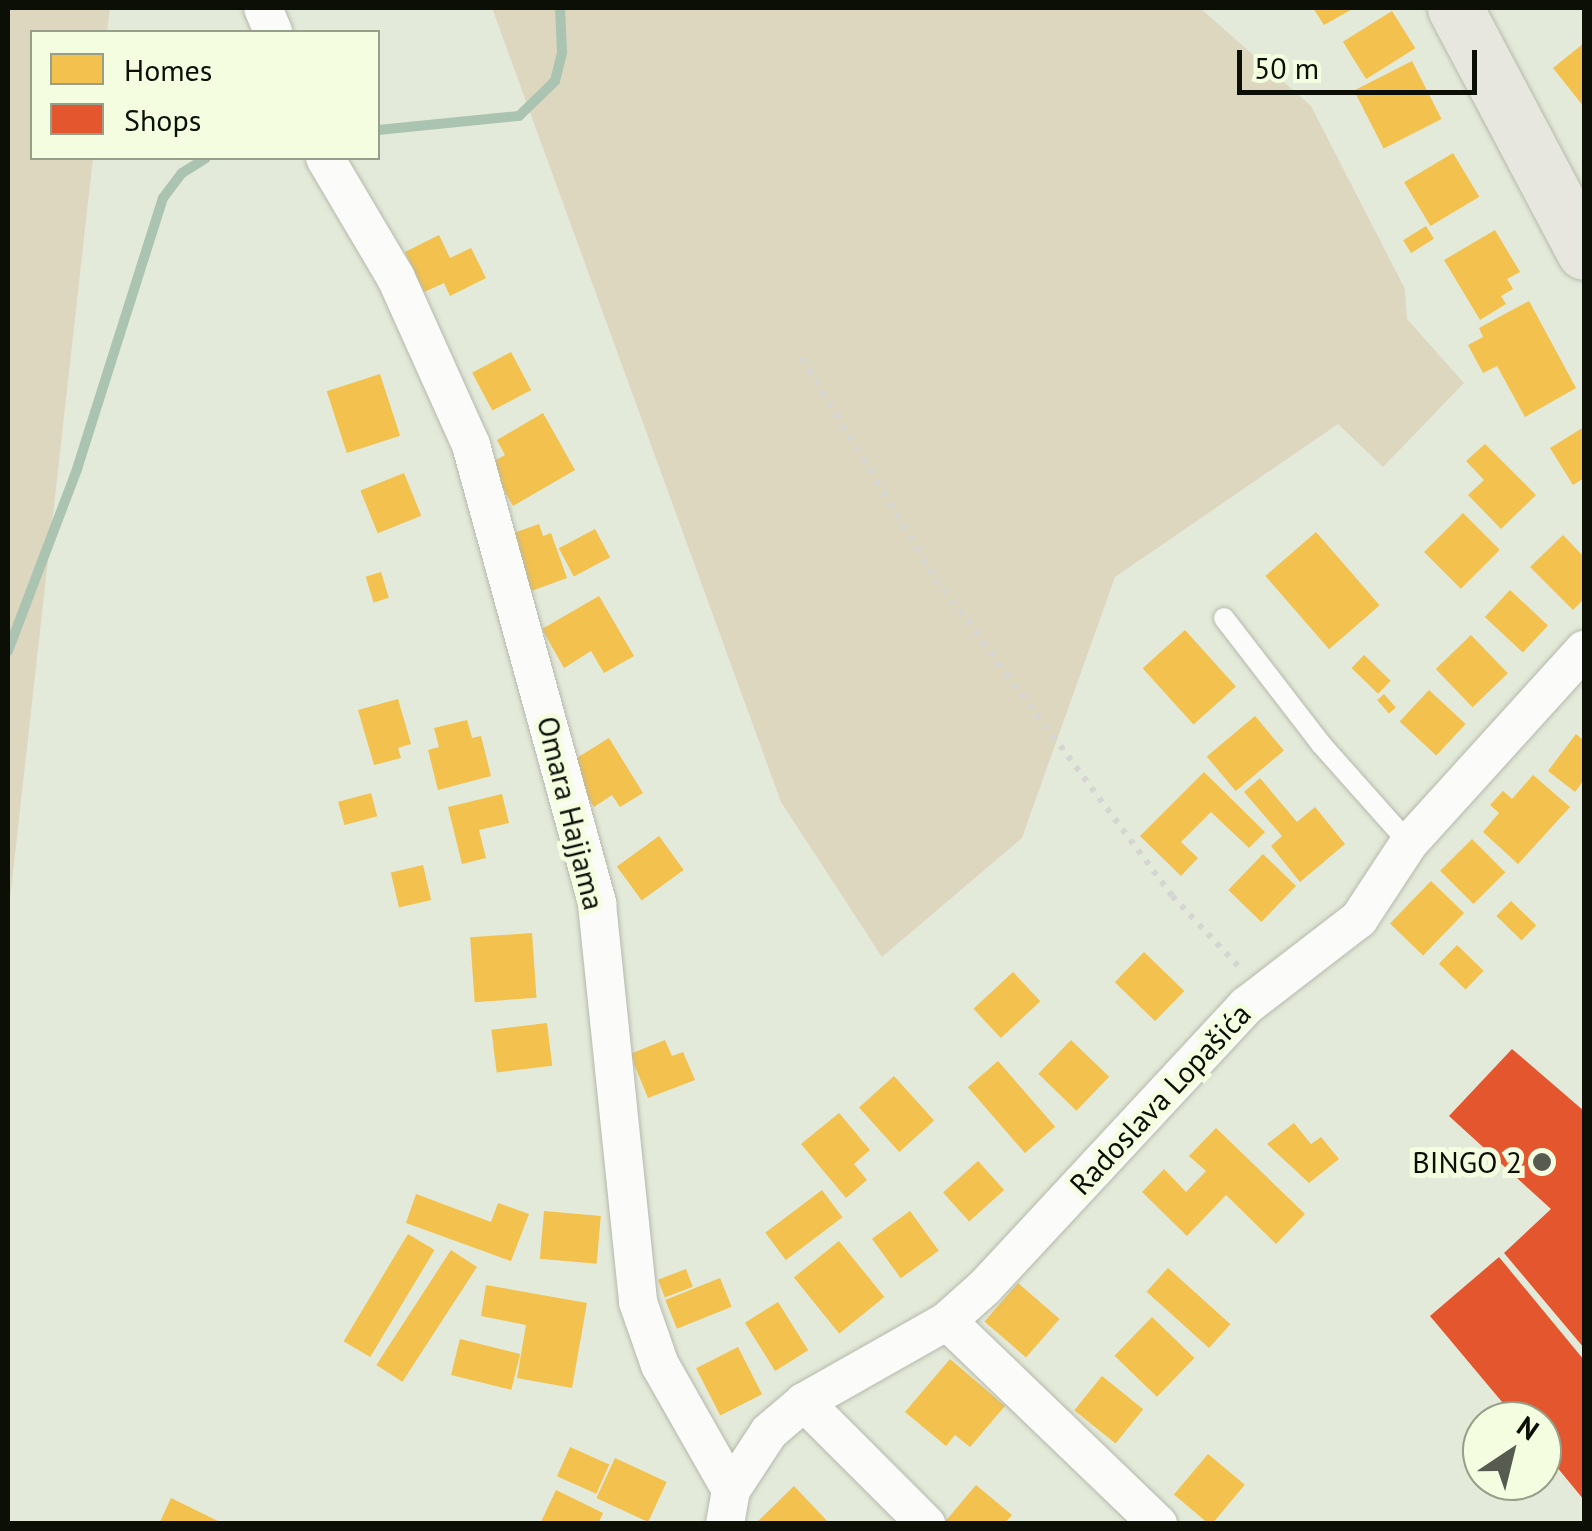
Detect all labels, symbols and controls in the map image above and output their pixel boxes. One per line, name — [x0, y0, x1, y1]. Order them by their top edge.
legend — [30, 30, 380, 160]
scale bar — [1242, 30, 1482, 92]
text: 50 m — [1254, 48, 1319, 87]
text: Homes — [124, 50, 212, 89]
text: Shops — [124, 100, 201, 139]
street label: Omara Hajjama — [530, 713, 612, 913]
street label: Radoslava Lopašića — [1062, 996, 1258, 1202]
place label: BINGO 2 — [1412, 1144, 1522, 1180]
marker: BINGO 2 — [1531, 1151, 1553, 1173]
north arrow — [1462, 1401, 1562, 1501]
text: N — [1510, 1407, 1546, 1448]

